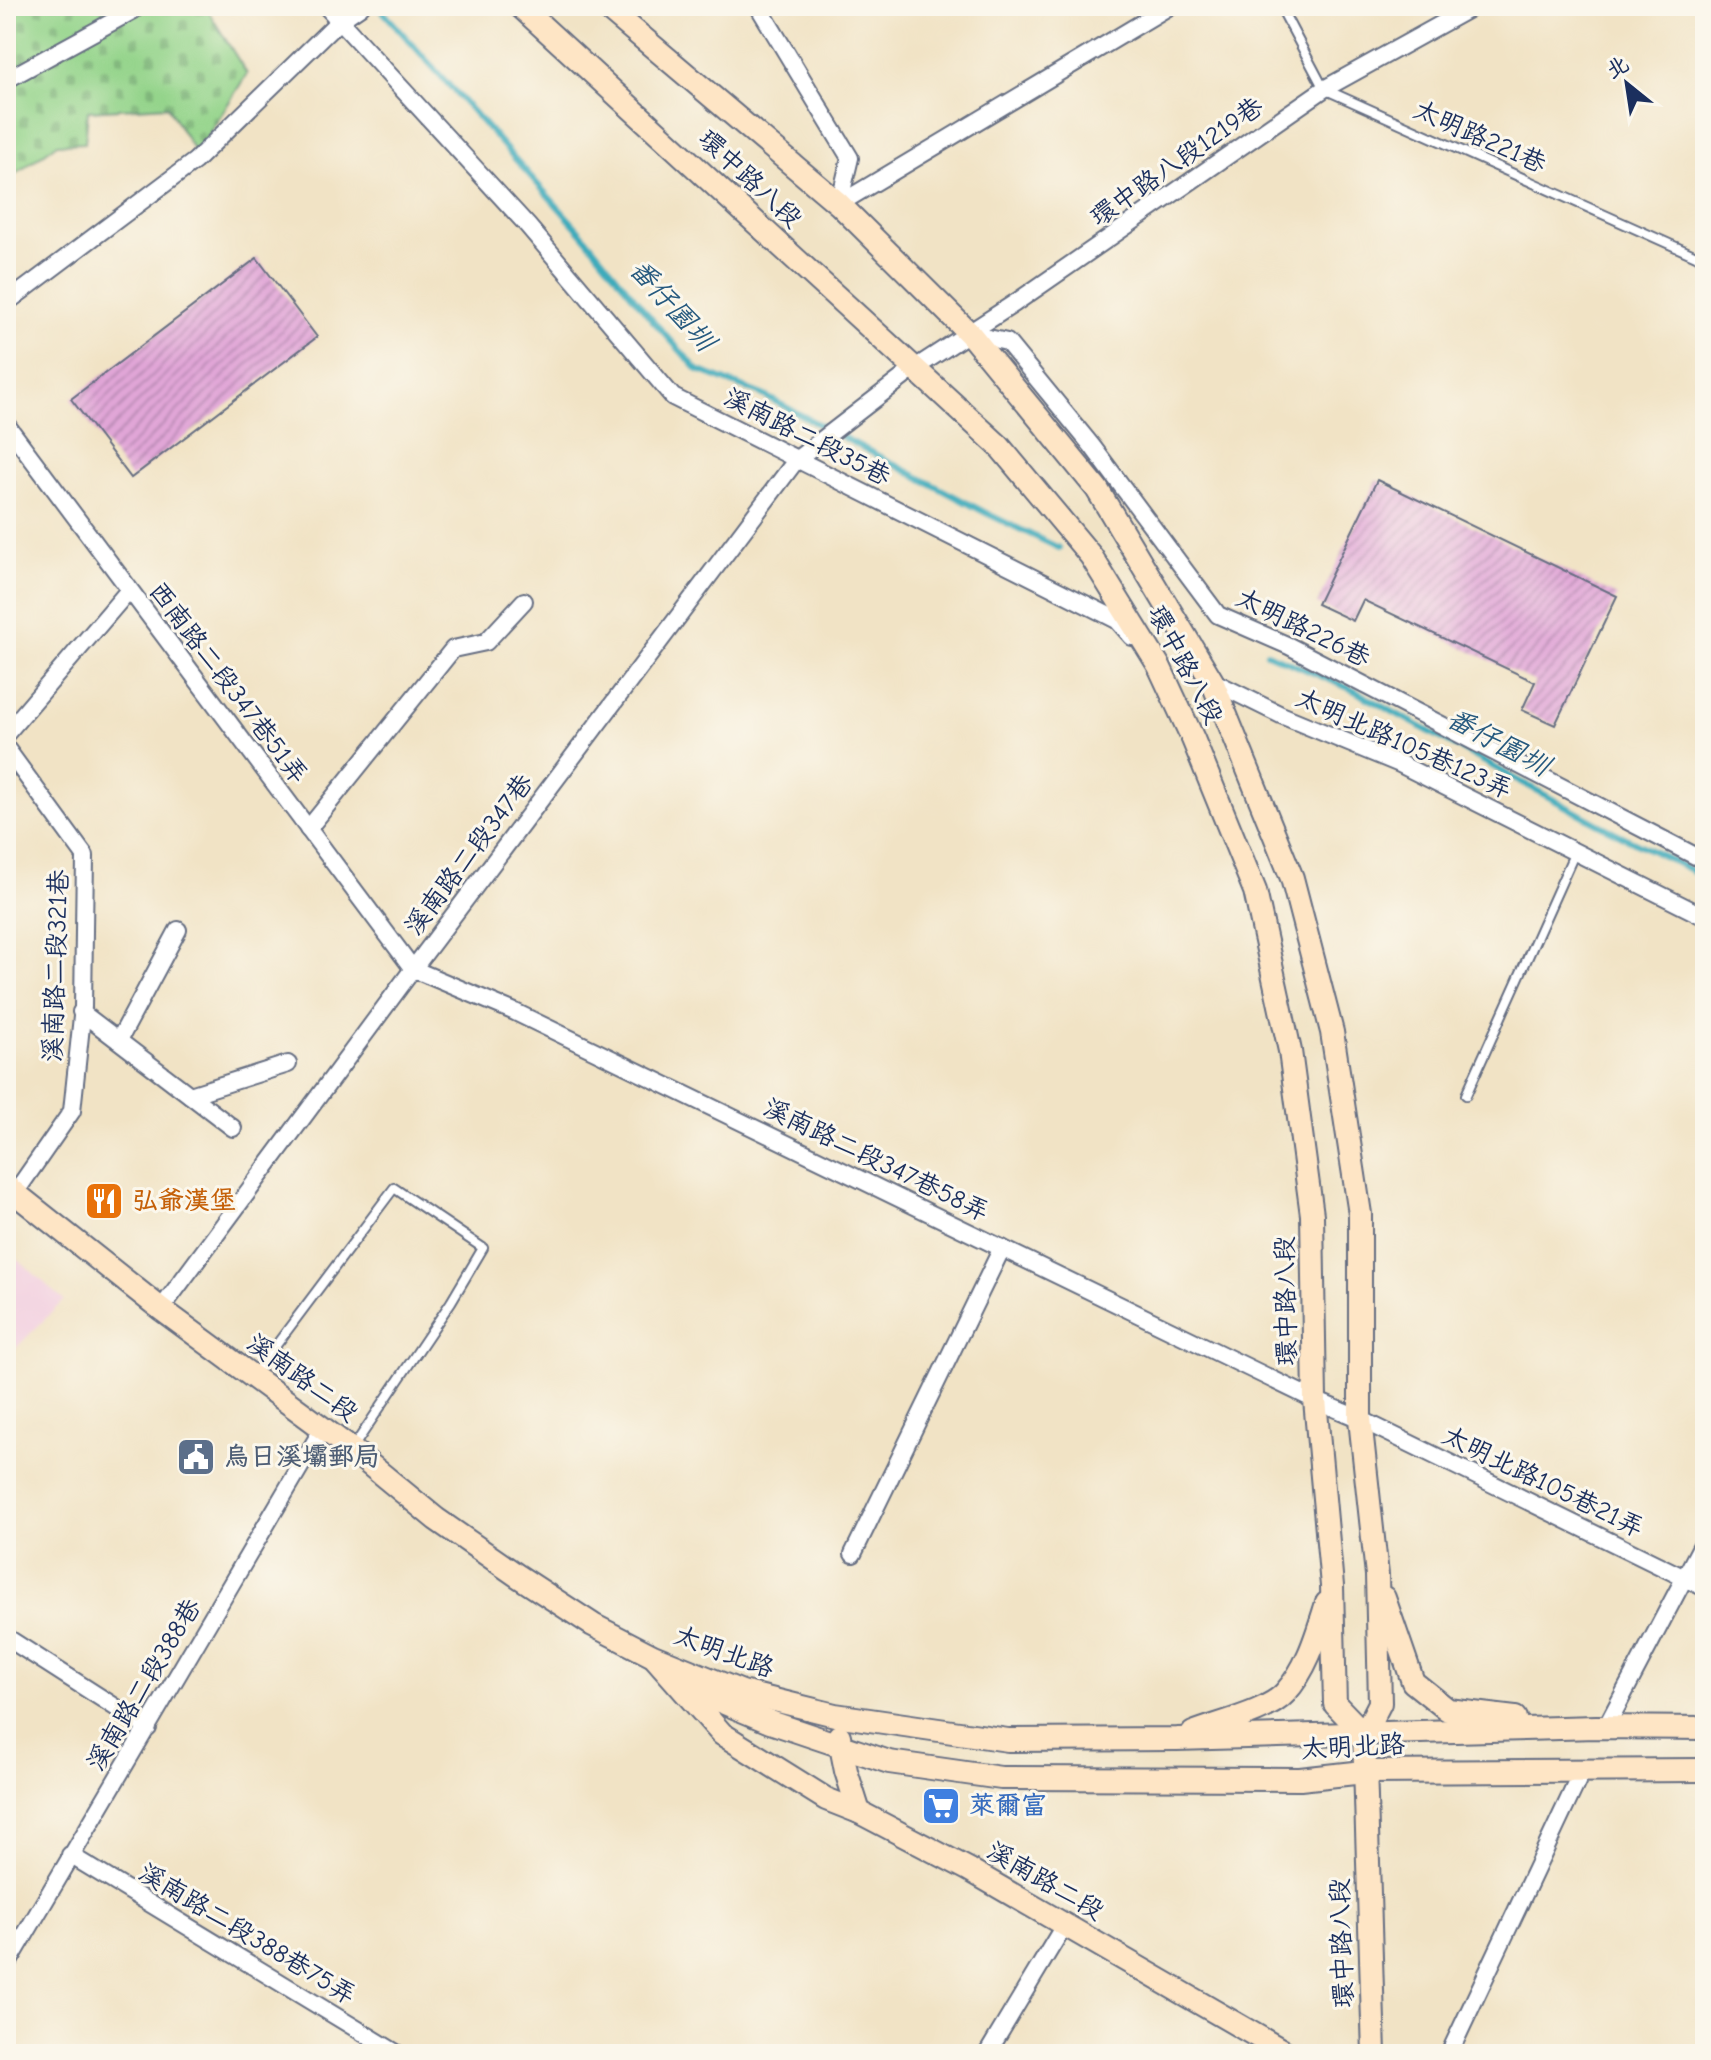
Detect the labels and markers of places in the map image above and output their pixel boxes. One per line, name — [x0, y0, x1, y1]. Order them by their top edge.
restaurant icon: 弘爺漢堡 — [83, 1180, 125, 1222]
place label: 弘爺漢堡 — [132, 1186, 236, 1216]
public building icon: 烏日溪壩郵局 — [175, 1436, 217, 1478]
place label: 烏日溪壩郵局 — [224, 1442, 380, 1472]
supermarket icon: 萊爾富 — [920, 1785, 962, 1827]
place label: 萊爾富 — [969, 1791, 1047, 1821]

